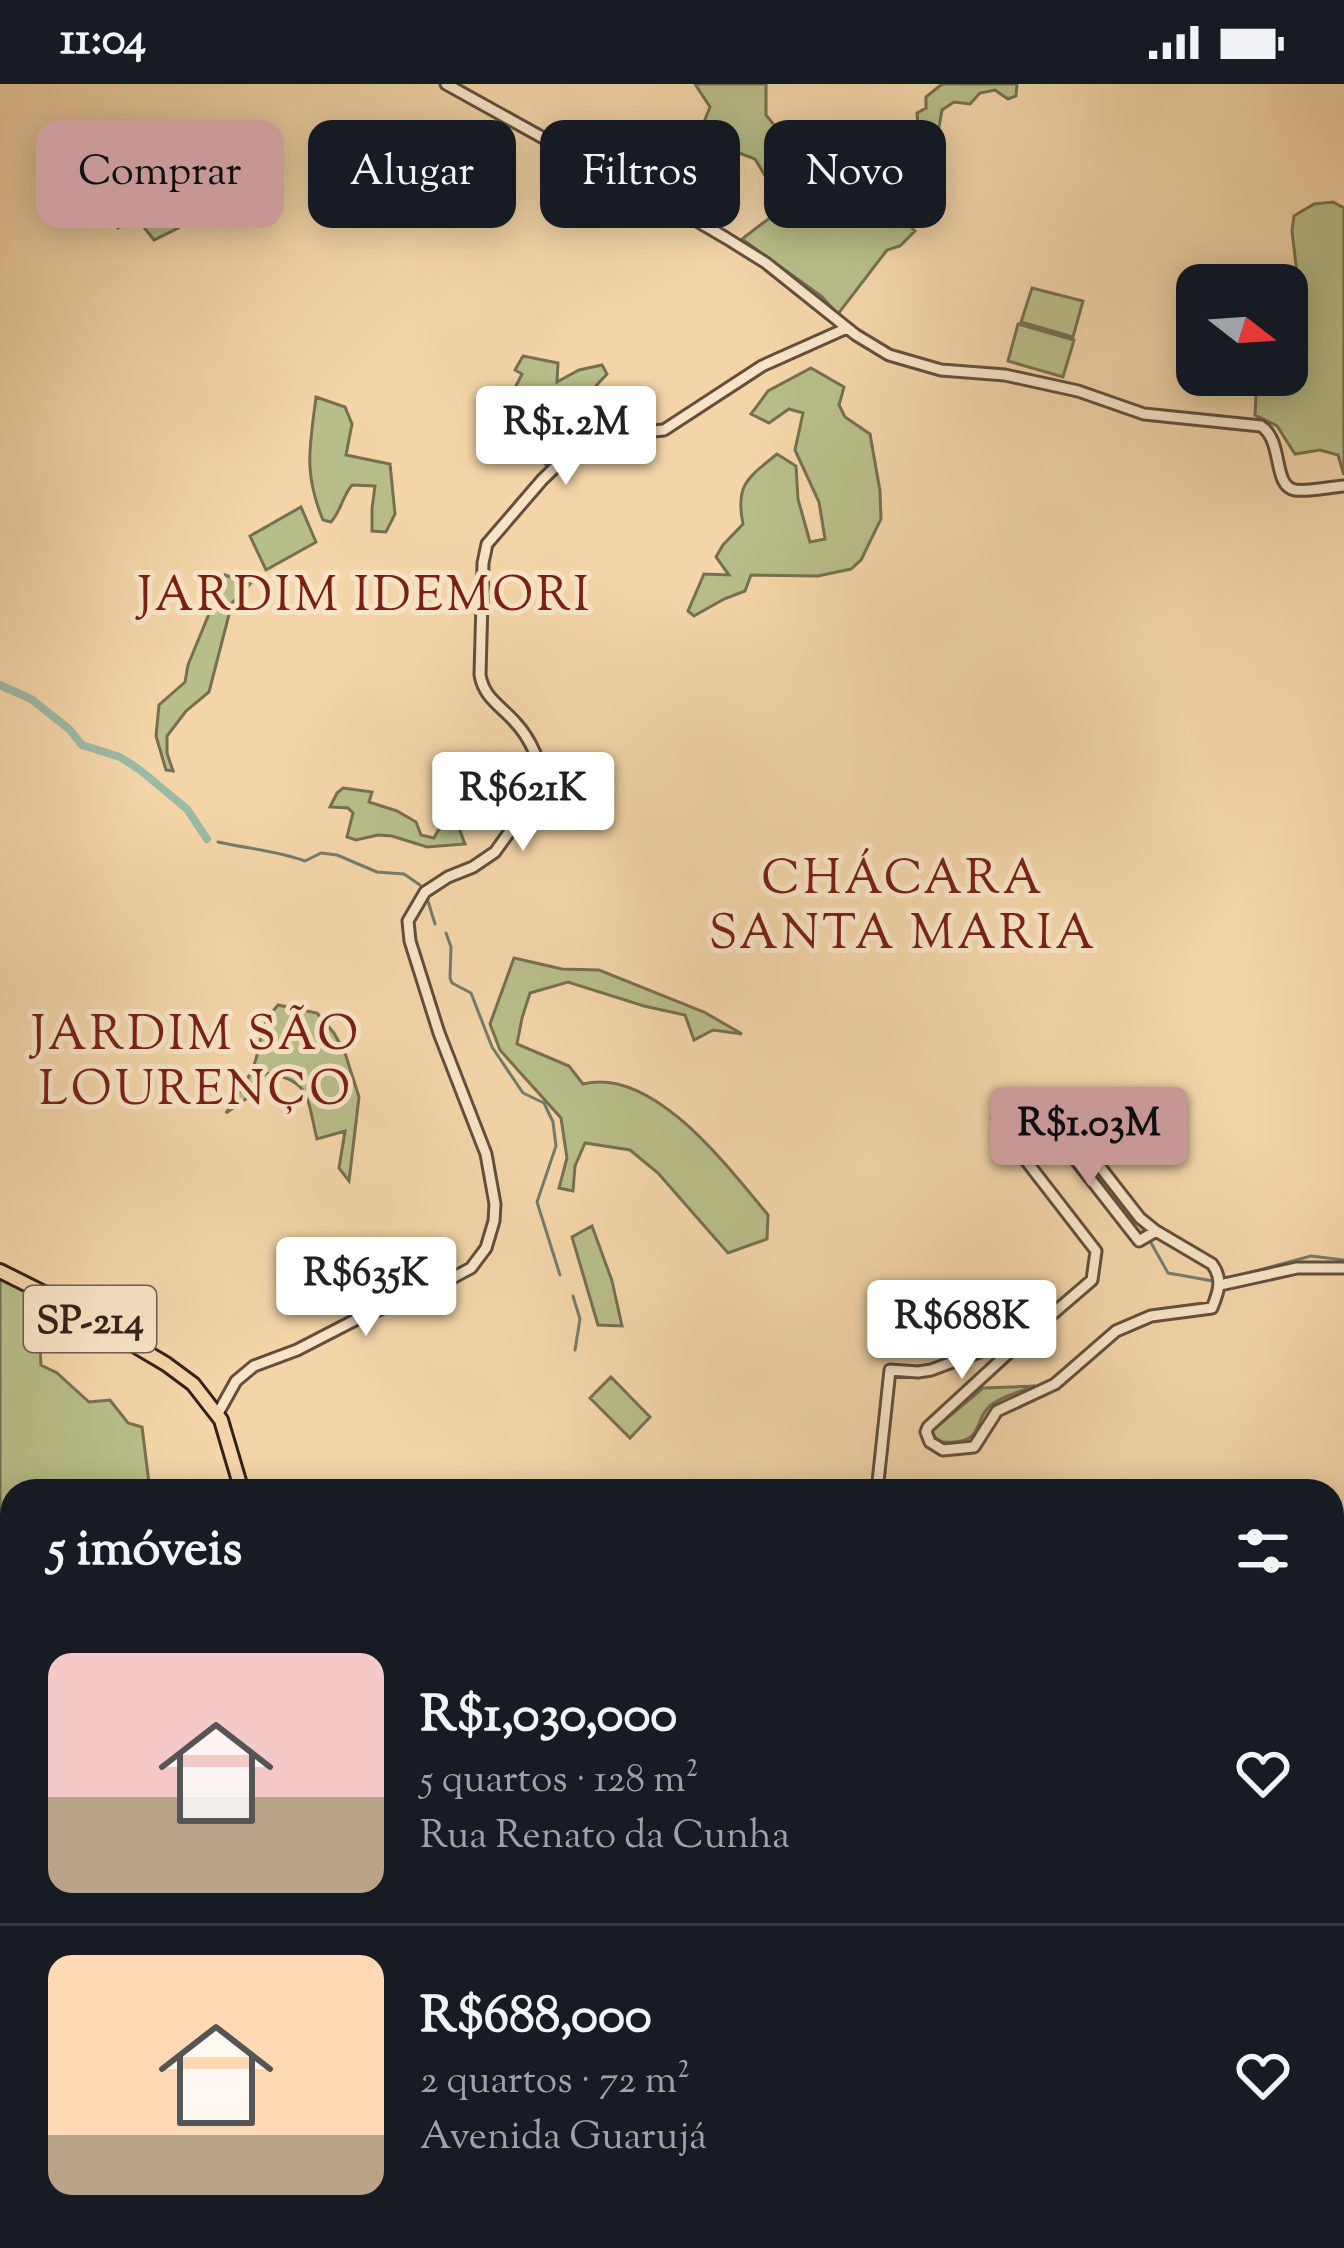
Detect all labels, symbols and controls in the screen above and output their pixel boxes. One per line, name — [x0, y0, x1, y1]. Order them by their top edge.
text: 11:04 — [60, 10, 146, 75]
chip: Comprar — [36, 120, 284, 228]
chip: Alugar — [308, 120, 516, 228]
chip: Filtros — [540, 120, 740, 228]
chip: Novo — [764, 120, 946, 228]
north arrow — [1176, 264, 1308, 396]
map controls — [1176, 264, 1308, 396]
pin: R$1.2M — [468, 386, 664, 488]
text: R$1.2M — [503, 397, 629, 453]
district label: JARDIM IDEMORI — [135, 564, 592, 633]
pin: R$621K — [425, 752, 621, 854]
text: R$621K — [459, 763, 587, 819]
district label: CHÁCARA SANTA MARIA — [709, 847, 1097, 971]
district label: JARDIM SÃO LOURENÇO — [28, 1003, 361, 1127]
pin: R$1.03M — [978, 1087, 1200, 1189]
text: R$1.03M — [1017, 1098, 1161, 1154]
pin: R$635K — [268, 1237, 464, 1339]
text: R$635K — [303, 1248, 429, 1304]
pin: R$688K — [864, 1280, 1060, 1382]
road number: SP-214 — [24, 1286, 156, 1352]
text: R$688K — [894, 1291, 1030, 1347]
text: 5 imóveis — [48, 1515, 242, 1588]
icon: filters — [1230, 1518, 1296, 1584]
text: R$1,030,000 — [420, 1681, 677, 1754]
icon: home — [144, 1701, 288, 1845]
icon: heart — [1230, 1740, 1296, 1806]
text: 5 quartos · 128 m² — [420, 1754, 699, 1810]
text: Rua Renato da Cunha — [420, 1810, 790, 1866]
text: R$688,000 — [420, 1982, 652, 2055]
icon: home — [144, 2003, 288, 2147]
icon: heart — [1230, 2042, 1296, 2108]
text: 2 quartos · 72 m² — [420, 2055, 690, 2111]
text: Avenida Guarujá — [420, 2111, 707, 2167]

